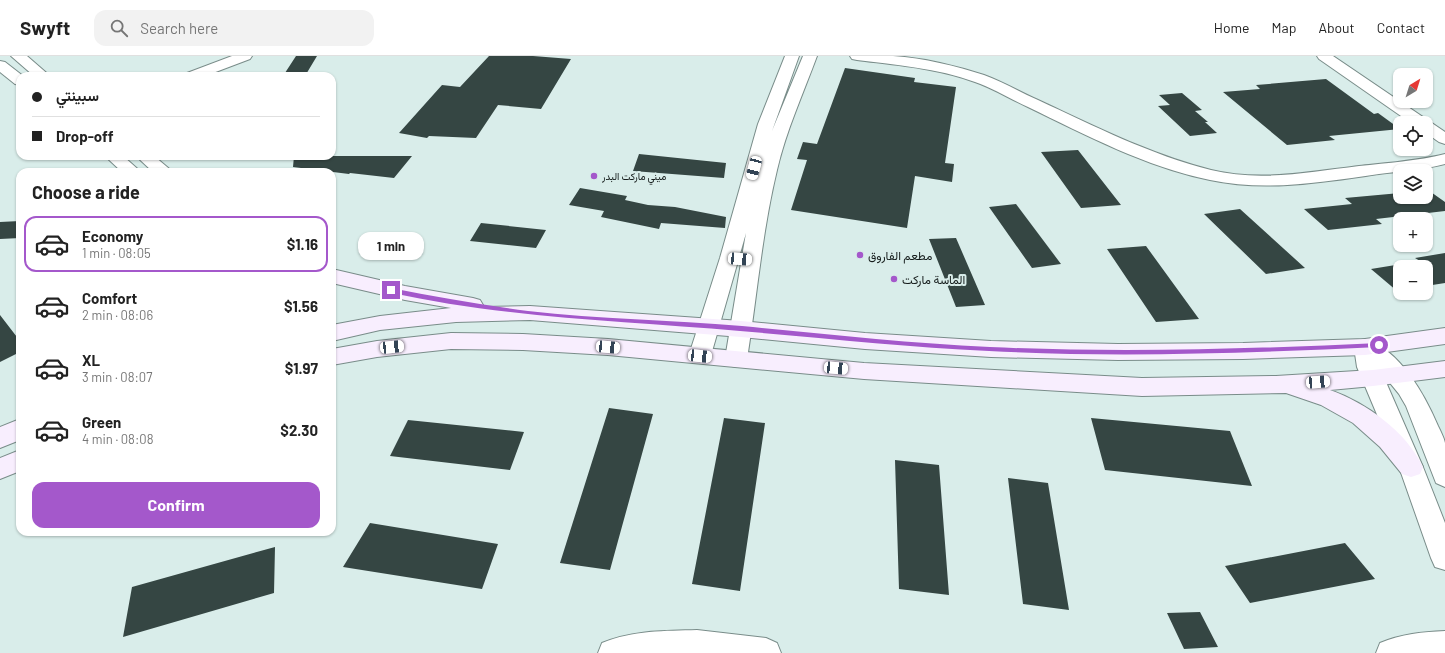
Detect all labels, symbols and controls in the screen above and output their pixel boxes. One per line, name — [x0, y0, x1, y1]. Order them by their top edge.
search box — [94, 10, 374, 46]
text: Swyft — [20, 16, 70, 39]
icon: search — [108, 17, 130, 39]
text: Search here — [140, 19, 218, 37]
text: Home — [1214, 19, 1250, 36]
text: Map — [1272, 19, 1296, 36]
text: About — [1318, 19, 1355, 36]
text: Contact — [1377, 19, 1425, 36]
north arrow — [1393, 68, 1433, 108]
map controls — [1393, 68, 1433, 300]
text: سبينتي — [56, 86, 99, 104]
button: locate — [1393, 116, 1433, 156]
text: Drop-off — [56, 127, 114, 145]
car — [745, 155, 763, 181]
button: layers — [1393, 164, 1433, 204]
place label: ميني ماركت البدر — [601, 170, 666, 185]
marker: ميني ماركت البدر — [589, 171, 599, 181]
text: Choose a ride — [32, 181, 140, 203]
button: + — [1393, 212, 1433, 252]
icon: car — [34, 226, 70, 262]
text: Economy — [82, 227, 143, 245]
callout: 1 min — [358, 232, 424, 260]
text: $1.16 — [287, 235, 318, 253]
text: 1 min — [377, 238, 405, 254]
text: 1 min · 08:05 — [82, 245, 151, 261]
place label: مطعم الفاروق — [868, 248, 932, 264]
marker: مطعم الفاروق — [855, 250, 865, 260]
car — [728, 252, 752, 266]
button: − — [1393, 260, 1433, 300]
place label: الماسة ماركت — [902, 272, 965, 288]
marker: الماسة ماركت — [889, 274, 899, 284]
route end — [382, 281, 400, 299]
icon: car — [34, 288, 70, 324]
text: Comfort — [82, 289, 137, 307]
text: $1.56 — [284, 297, 318, 315]
text: 2 min · 08:06 — [82, 307, 153, 323]
route start — [1370, 336, 1388, 354]
car — [379, 340, 405, 354]
car — [596, 340, 620, 354]
car — [687, 349, 713, 363]
icon: car — [34, 350, 70, 386]
text: XL — [82, 351, 100, 369]
text: $1.97 — [285, 359, 318, 377]
car — [824, 361, 848, 375]
text: 3 min · 08:07 — [82, 369, 152, 385]
car — [1306, 375, 1330, 389]
icon: car — [34, 412, 70, 448]
text: Green — [82, 413, 121, 431]
text: $2.30 — [280, 421, 318, 439]
text: 4 min · 08:08 — [82, 431, 153, 447]
button: Confirm — [32, 482, 320, 528]

